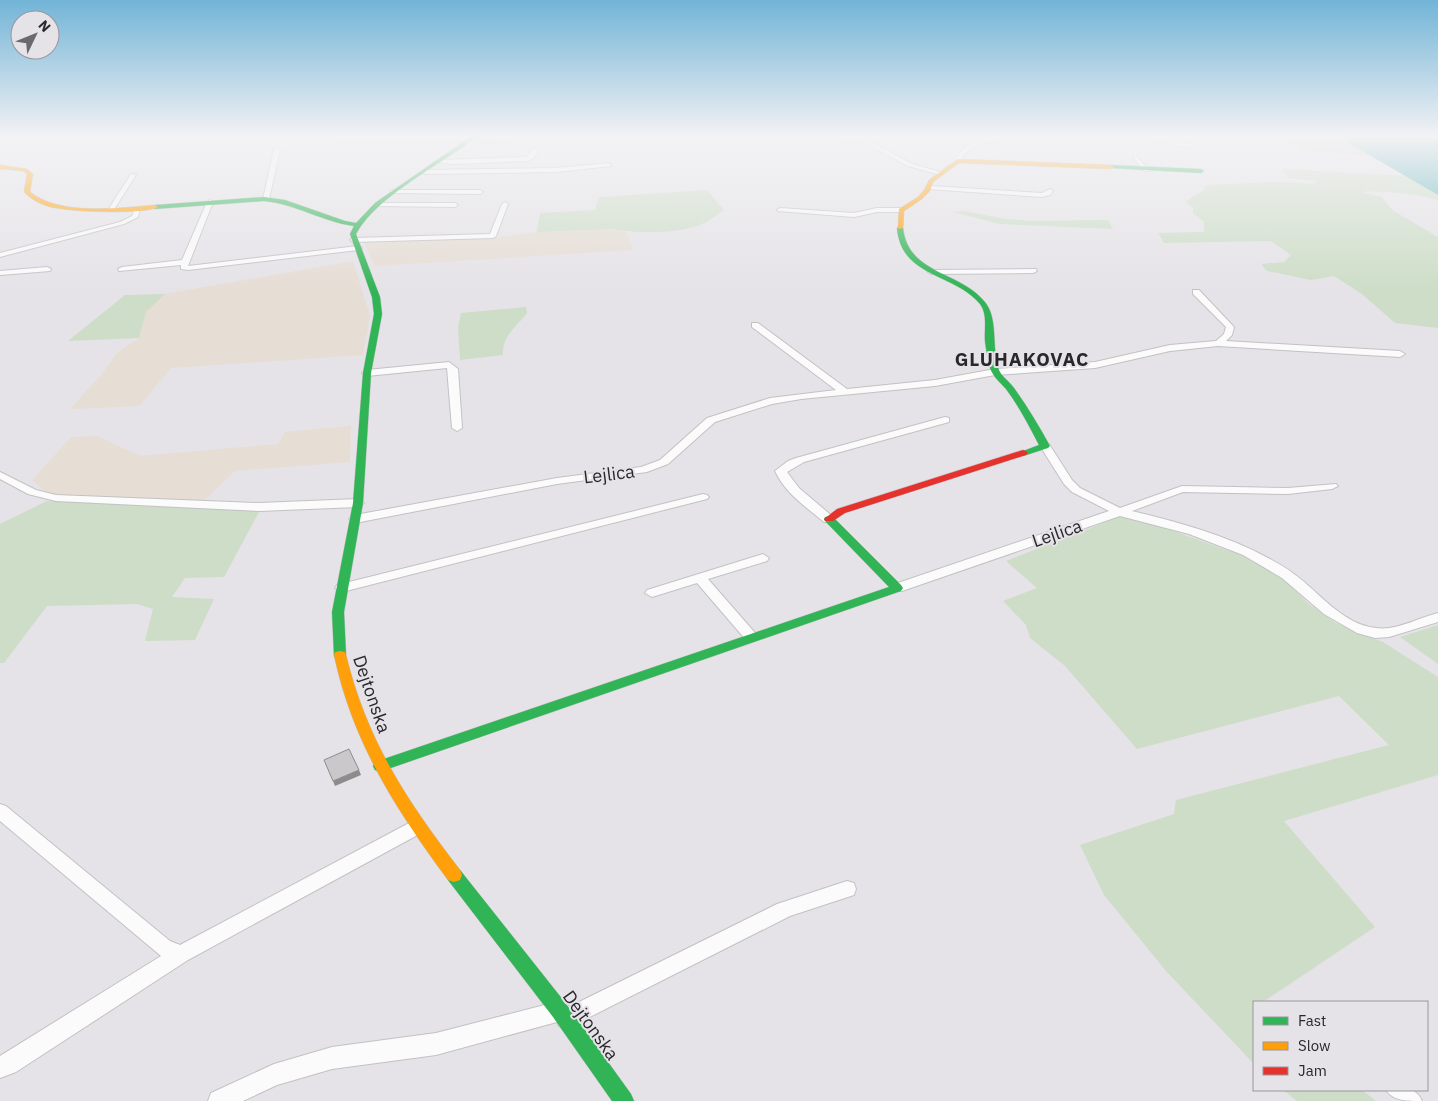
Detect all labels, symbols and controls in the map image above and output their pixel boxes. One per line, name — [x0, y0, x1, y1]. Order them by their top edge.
north arrow — [10, 10, 60, 60]
text: N — [34, 16, 55, 36]
district label: GLUHAKOVAC — [955, 347, 1089, 371]
street label: Lejlica — [582, 459, 636, 489]
street label: Lejlica — [1029, 514, 1085, 552]
street label: Dejtonska — [348, 652, 396, 736]
street label: Dejtonska — [558, 986, 624, 1065]
legend — [1253, 1001, 1428, 1091]
text: Fast — [1298, 1011, 1326, 1030]
text: Slow — [1298, 1036, 1331, 1055]
text: Jam — [1298, 1061, 1327, 1080]

